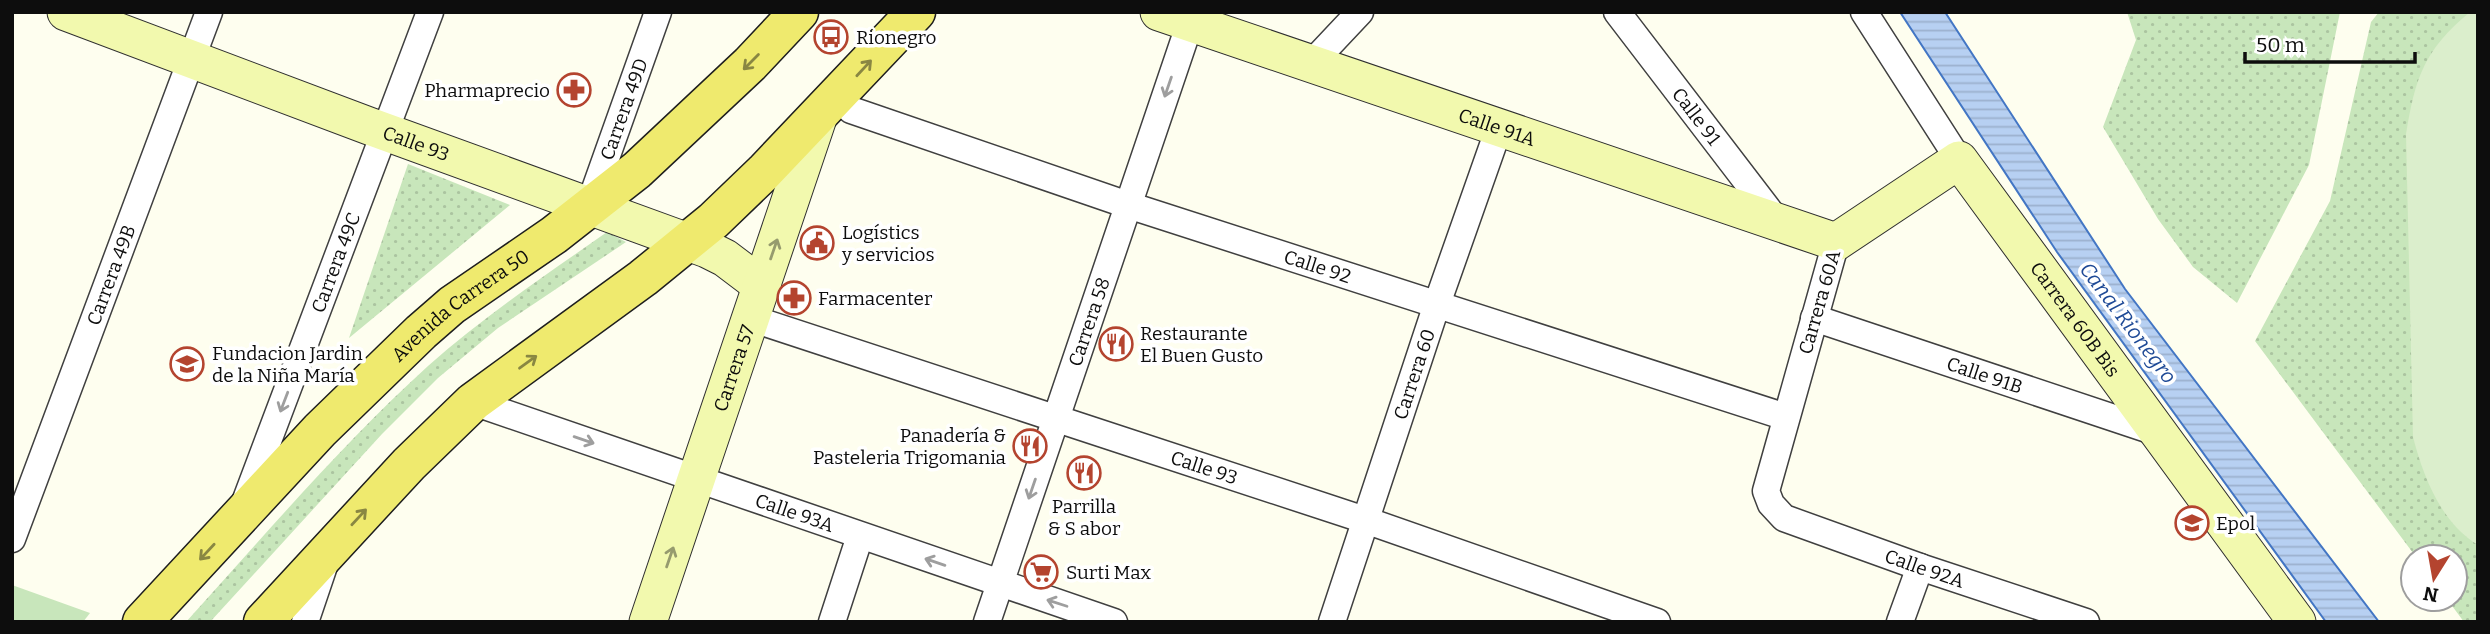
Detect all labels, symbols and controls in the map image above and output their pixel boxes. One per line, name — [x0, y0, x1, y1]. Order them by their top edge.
bus stop icon: Rionegro — [812, 18, 850, 56]
scale bar — [2245, 21, 2415, 65]
place label: Rionegro — [856, 26, 937, 49]
text: 50 m — [2256, 32, 2305, 58]
one-way arrow — [743, 53, 760, 70]
street label: Carrera 49D — [595, 55, 653, 163]
one-way arrow — [855, 59, 872, 76]
pharmacy icon: Pharmaprecio — [555, 71, 593, 109]
one-way arrow — [1161, 76, 1173, 98]
place label: Pharmaprecio — [424, 79, 550, 102]
street label: Calle 91 — [1667, 83, 1726, 150]
street label: Calle 91A — [1455, 104, 1539, 151]
street label: Calle 93 — [380, 121, 452, 166]
street label: Carrera 49C — [307, 209, 365, 316]
place label: Logístics y servicios — [841, 221, 935, 266]
street label: Carrera 49B — [82, 222, 140, 328]
public building icon: Logístics y servicios — [798, 224, 836, 262]
one-way arrow — [769, 238, 781, 260]
street label: Avenida Carrera 50 — [387, 245, 534, 366]
street label: Calle 92 — [1281, 245, 1354, 288]
street label: Carrera 60A — [1794, 247, 1846, 357]
street label: Carrera 60B Bis — [2025, 257, 2125, 381]
water label: Canal Rionegro — [2074, 257, 2182, 389]
street label: Carrera 58 — [1063, 274, 1115, 369]
pharmacy icon: Farmacenter — [775, 279, 813, 317]
place label: Farmacenter — [818, 287, 933, 310]
street label: Carrera 57 — [709, 321, 760, 415]
place label: Restaurante El Buen Gusto — [1140, 322, 1263, 367]
restaurant icon: Restaurante El Buen Gusto — [1097, 325, 1135, 363]
street label: Carrera 60 — [1389, 326, 1440, 423]
place label: Fundacion Jardin de la Niña María — [212, 342, 363, 387]
school or university icon: Fundacion Jardin de la Niña María — [168, 345, 206, 383]
street label: Calle 91B — [1944, 352, 2026, 399]
one-way arrow — [518, 355, 537, 369]
one-way arrow — [277, 391, 289, 413]
place label: Panadería & Pasteleria Trigomania — [813, 424, 1007, 469]
restaurant icon: Panadería & Pasteleria Trigomania — [1011, 427, 1049, 465]
one-way arrow — [573, 435, 595, 447]
street label: Calle 93 — [1168, 446, 1240, 489]
restaurant icon: Parrilla & S abor — [1065, 454, 1103, 492]
one-way arrow — [1025, 477, 1037, 499]
street label: Calle 93A — [752, 489, 837, 537]
place label: Parrilla & S abor — [1048, 495, 1121, 540]
school or university icon: Epol — [2173, 504, 2211, 542]
one-way arrow — [351, 509, 368, 526]
place label: Epol — [2216, 512, 2255, 535]
one-way arrow — [198, 543, 215, 560]
north arrow — [2399, 543, 2469, 613]
street label: Calle 92A — [1882, 544, 1968, 593]
one-way arrow — [664, 546, 677, 568]
supermarket icon: Surti Max — [1022, 553, 1060, 591]
one-way arrow — [925, 555, 947, 567]
place label: Surti Max — [1066, 561, 1152, 584]
text: N — [2421, 581, 2440, 607]
one-way arrow — [1046, 596, 1068, 608]

